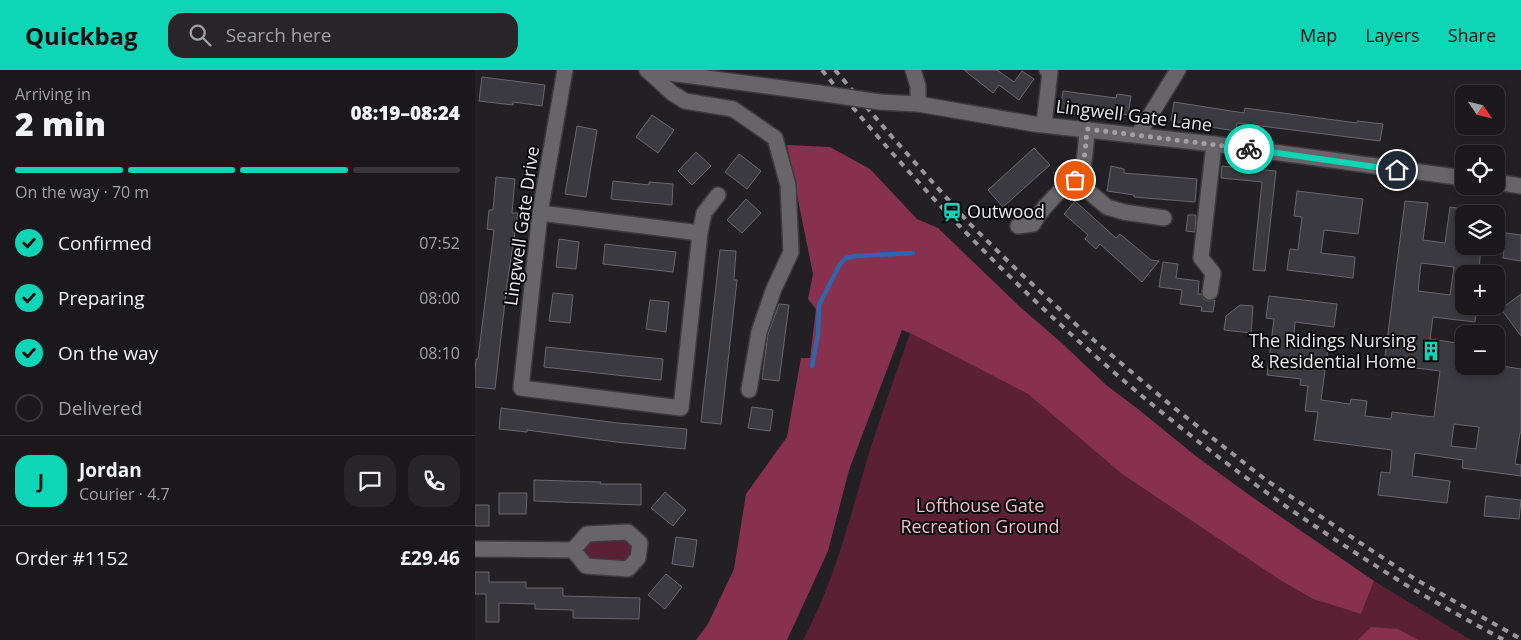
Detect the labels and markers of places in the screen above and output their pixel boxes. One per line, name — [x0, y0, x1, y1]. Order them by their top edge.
pin — [1376, 149, 1418, 191]
pin — [1054, 159, 1096, 201]
place label: Outwood — [967, 199, 1045, 223]
station icon: Outwood — [941, 201, 963, 223]
place label: The Ridings Nursing & Residential Home — [1249, 328, 1416, 373]
building icon: The Ridings Nursing & Residential Home — [1420, 340, 1442, 362]

